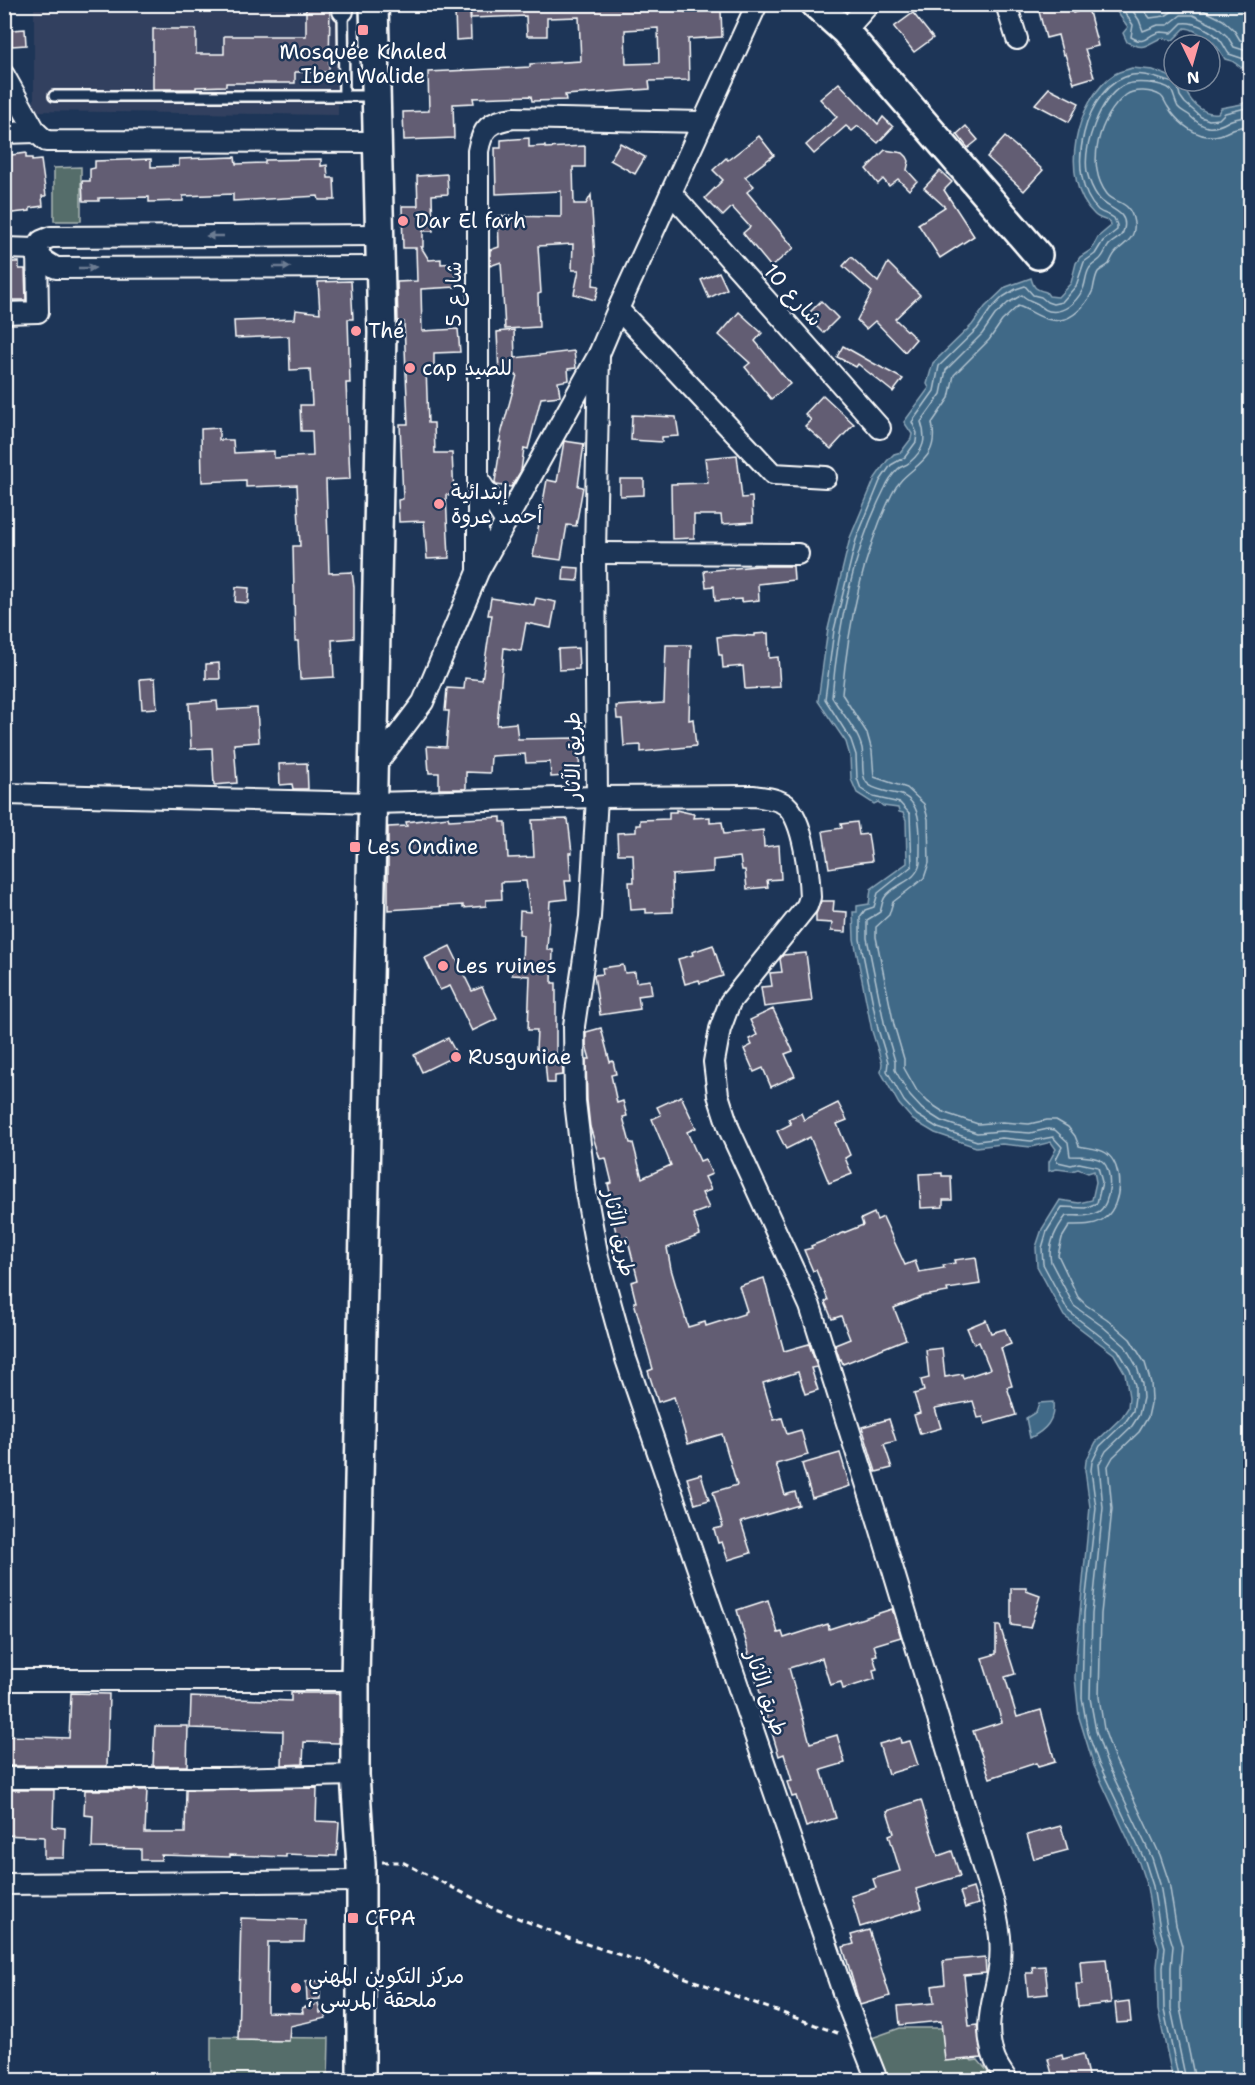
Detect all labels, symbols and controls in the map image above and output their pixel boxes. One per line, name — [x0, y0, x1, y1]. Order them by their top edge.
marker: Mosquée Khaled Iben Walide — [356, 23, 370, 37]
north arrow — [1162, 33, 1222, 93]
place label: Mosquée Khaled Iben Walide — [279, 38, 447, 90]
text: N — [1186, 66, 1200, 88]
place label: Dar El farh — [415, 207, 526, 235]
marker: Dar El farh — [396, 214, 410, 228]
one-way arrow — [206, 231, 225, 241]
street label: شارع 10 — [757, 258, 829, 333]
street label: شارع 5 — [440, 261, 469, 327]
one-way arrow — [272, 262, 291, 272]
one-way arrow — [77, 263, 96, 273]
place label: Thé — [368, 317, 405, 345]
marker: Thé — [349, 324, 363, 338]
place label: cap للصيد — [422, 354, 512, 382]
marker: cap للصيد — [403, 361, 417, 375]
place label: إبتدائية أحمد عروة — [451, 478, 543, 530]
marker: إبتدائية أحمد عروة — [432, 497, 446, 511]
street label: طريق الآثار — [559, 712, 587, 802]
place label: Les Ondine — [367, 833, 479, 861]
marker: Les Ondine — [348, 840, 362, 854]
place label: Les ruines — [455, 952, 557, 980]
marker: Les ruines — [436, 959, 450, 973]
place label: Rusguniae — [468, 1043, 572, 1071]
marker: Rusguniae — [449, 1050, 463, 1064]
street label: طريق الآثار — [596, 1185, 642, 1279]
street label: طريق الآثار — [738, 1645, 794, 1740]
place label: CFPA — [365, 1904, 416, 1932]
marker: CFPA — [346, 1911, 360, 1925]
place label: مركز التكوين المهني ، ملحقة المرسى — [308, 1962, 464, 2014]
marker: مركز التكوين المهني ، ملحقة المرسى — [289, 1981, 303, 1995]

